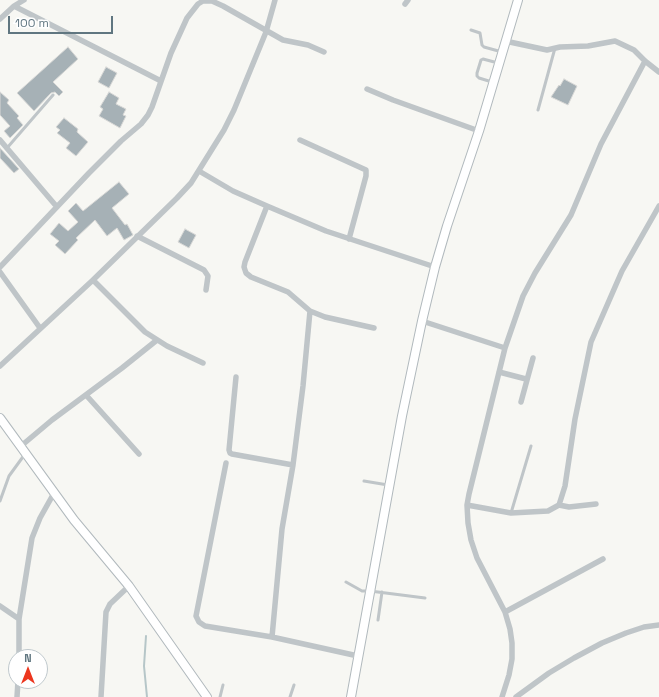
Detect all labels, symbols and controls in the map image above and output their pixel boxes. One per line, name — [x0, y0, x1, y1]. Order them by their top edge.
scale bar — [10, 8, 115, 34]
text: 100 m — [15, 15, 49, 31]
north arrow — [8, 649, 48, 689]
text: N — [24, 651, 32, 665]

